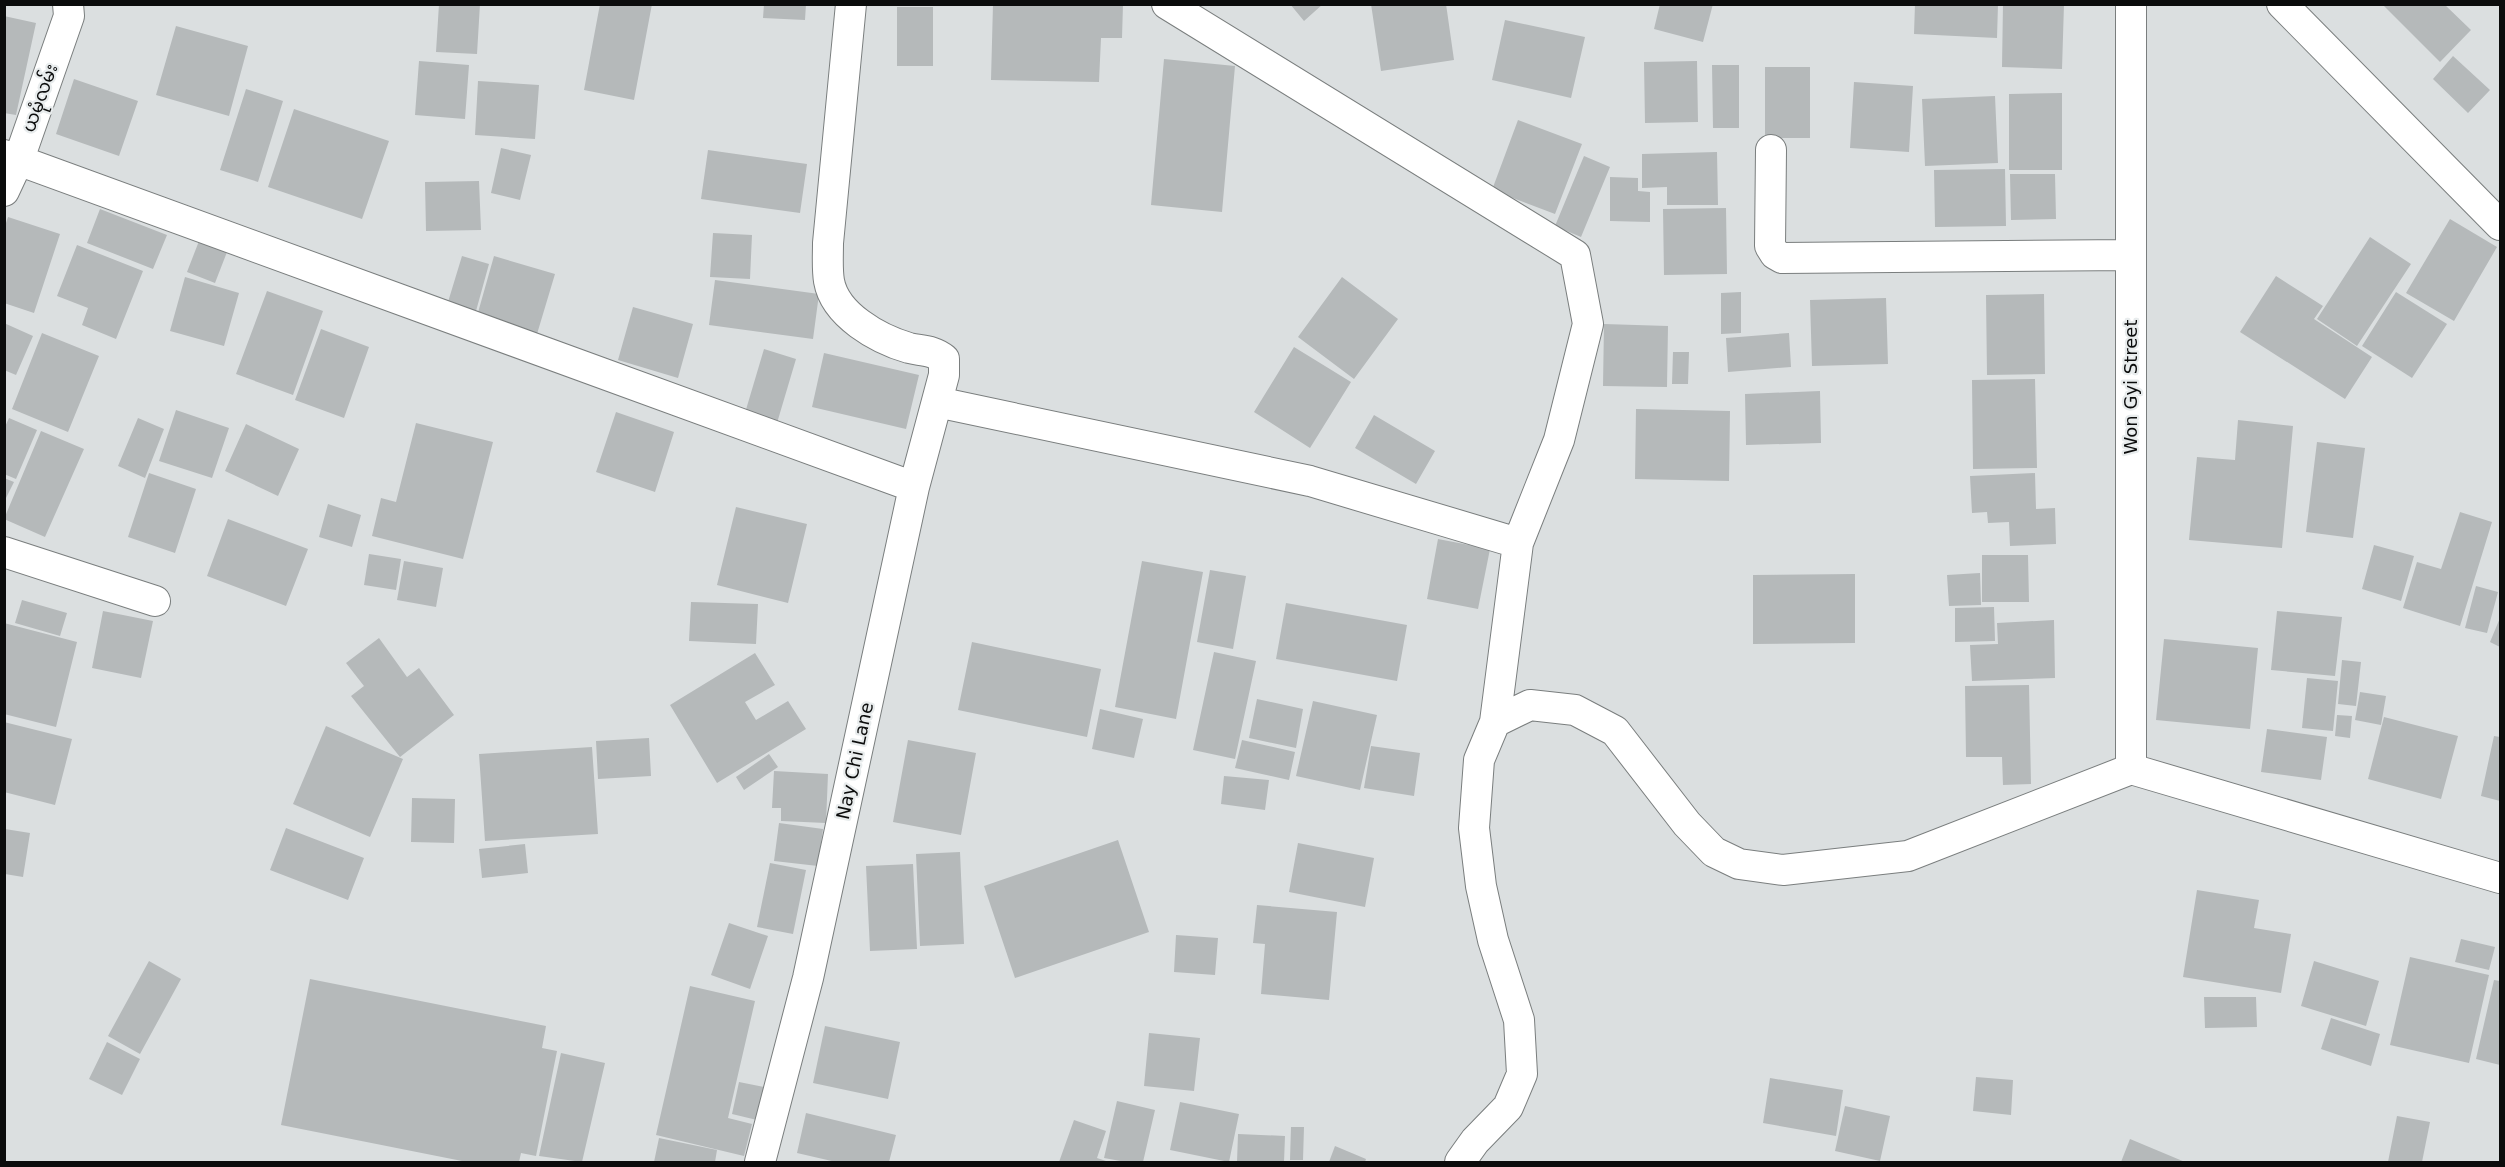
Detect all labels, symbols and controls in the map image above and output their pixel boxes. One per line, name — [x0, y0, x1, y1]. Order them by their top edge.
street label: ယမုံလမ်း — [16, 60, 66, 137]
street label: Won Gyi Street — [2120, 320, 2141, 454]
street label: Nay Chi Lane — [832, 700, 877, 821]

